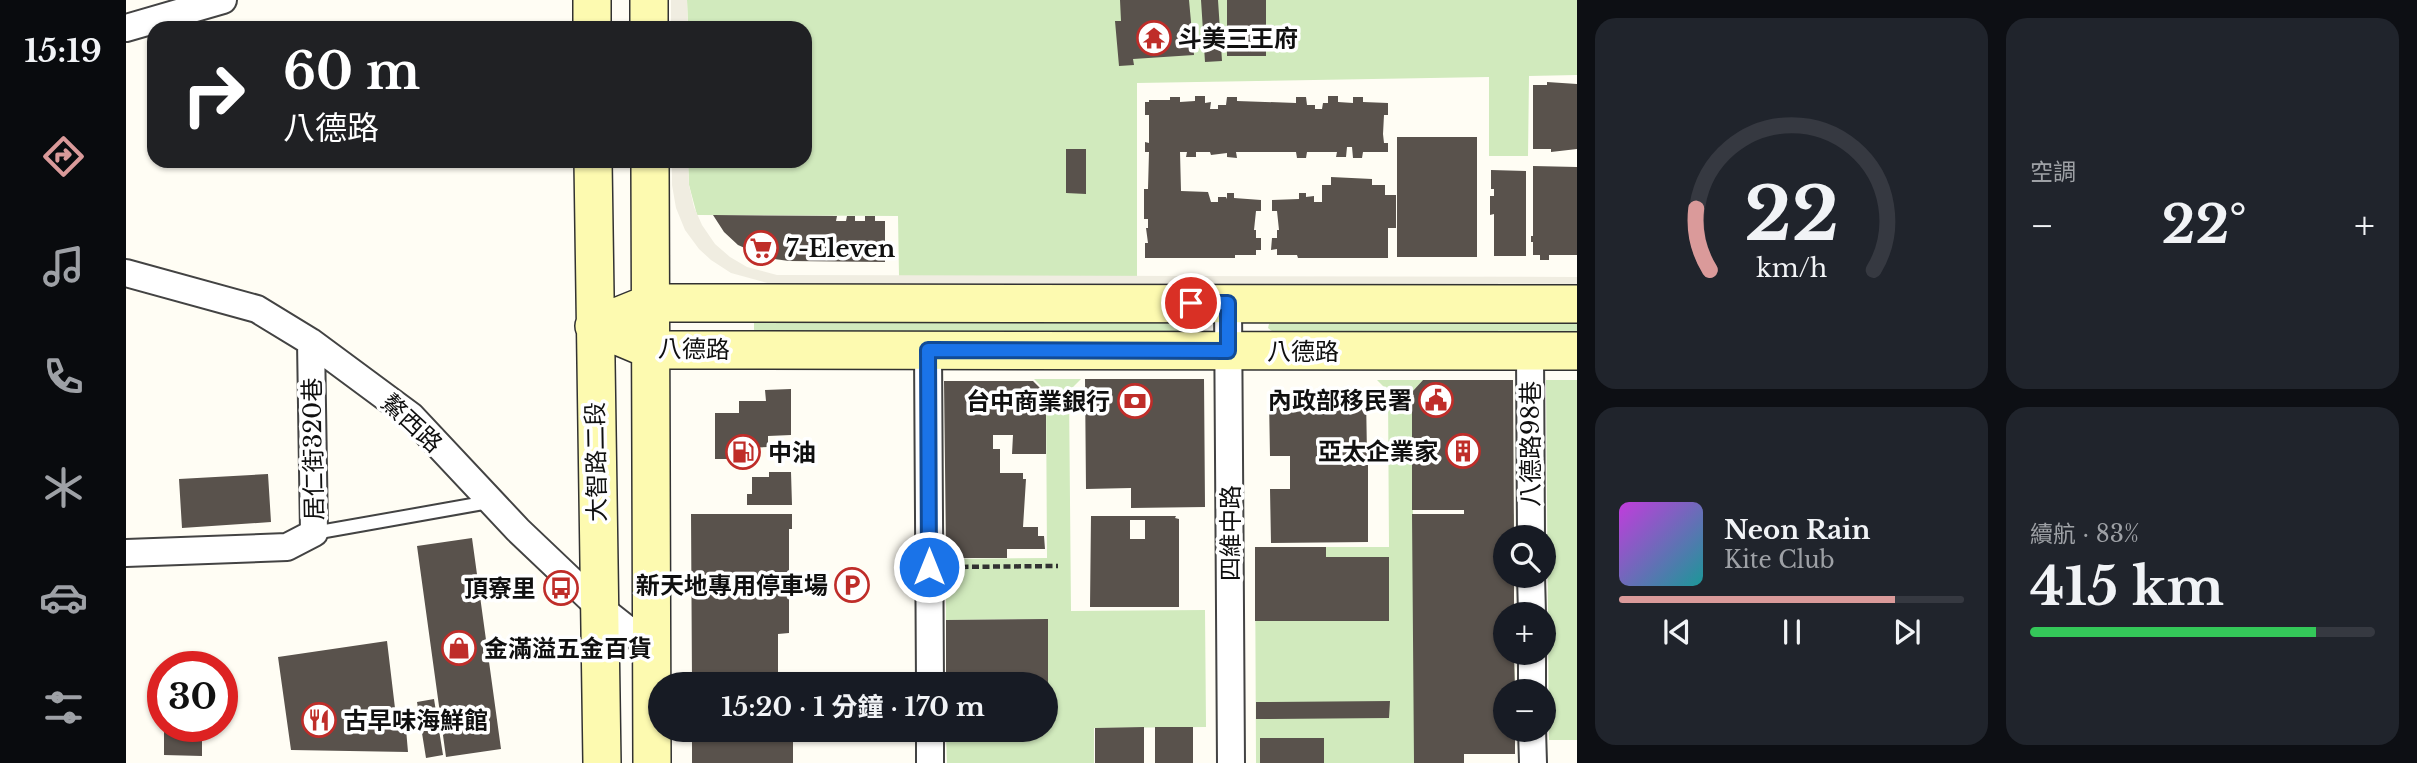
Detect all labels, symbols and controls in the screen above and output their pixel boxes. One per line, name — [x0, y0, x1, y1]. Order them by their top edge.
temple icon: 斗美三王府 — [1135, 19, 1173, 57]
place label: 斗美三王府 — [1178, 24, 1298, 53]
text: 15:19 — [24, 31, 102, 71]
text: 60 m — [283, 41, 420, 102]
icon: right — [168, 49, 259, 140]
text: 八德路 — [283, 108, 379, 148]
icon: directions — [39, 132, 88, 181]
text: 空調 — [2030, 158, 2076, 186]
text: 22 — [1744, 169, 1839, 260]
text: 22° — [2162, 193, 2247, 257]
text: − — [2030, 202, 2054, 249]
text: + — [2354, 202, 2375, 249]
supermarket icon: 7-Eleven — [742, 229, 780, 267]
place label: 7-Eleven — [786, 234, 896, 263]
icon: music — [39, 242, 88, 291]
text: km/h — [1756, 252, 1827, 283]
pin — [1161, 273, 1221, 333]
icon: arrive — [1172, 284, 1210, 322]
street label: 八德路 — [658, 334, 730, 364]
street label: 八德路 — [1267, 337, 1339, 366]
icon: phone — [39, 352, 88, 401]
street label: 居仁街320巷 — [297, 377, 329, 521]
public building icon: 內政部移民署 — [1417, 381, 1455, 419]
street label: 八德路98巷 — [1516, 381, 1545, 507]
bank icon: 台中商業銀行 — [1116, 382, 1154, 420]
place label: 內政部移民署 — [1268, 386, 1412, 415]
place label: 台中商業銀行 — [966, 387, 1110, 416]
street label: 鰲西路 — [376, 388, 448, 458]
street label: 大智路二段 — [580, 402, 612, 522]
building icon: 亞太企業家 — [1444, 432, 1482, 470]
fuel station icon: 中油 — [724, 433, 762, 471]
place label: 亞太企業家 — [1318, 437, 1438, 466]
place label: 中油 — [768, 438, 816, 467]
icon: climate — [39, 463, 88, 512]
street label: 四維中路 — [1216, 485, 1245, 581]
text: Neon Rain — [1724, 514, 1870, 546]
text: 續航 · 83% — [2030, 520, 2139, 548]
map controls — [1493, 525, 1556, 742]
button: search — [1493, 525, 1556, 588]
position arrow — [892, 530, 966, 604]
text: Kite Club — [1724, 546, 1835, 574]
text: 415 km — [2030, 555, 2224, 619]
parking icon: 新天地專用停車場 — [833, 566, 871, 604]
bus stop icon: 頂寮里 — [542, 569, 580, 607]
place label: 新天地專用停車場 — [636, 571, 828, 600]
icon: car — [39, 573, 88, 622]
place label: 頂寮里 — [464, 574, 536, 603]
button: + — [1493, 602, 1556, 665]
icon: previous — [1658, 613, 1696, 651]
icon: pause — [1773, 613, 1811, 651]
icon: next — [1888, 613, 1926, 651]
shop icon: 金滿溢五金百貨 — [440, 629, 478, 667]
place label: 金滿溢五金百貨 — [484, 634, 652, 663]
speed limit sign: 30 — [147, 651, 238, 742]
button: − — [1493, 679, 1556, 742]
icon: filters — [39, 683, 88, 732]
text: 15:20 · 1 分鐘 · 170 m — [721, 691, 985, 723]
restaurant icon: 古早味海鮮館 — [300, 701, 338, 739]
place label: 古早味海鮮館 — [344, 706, 488, 735]

